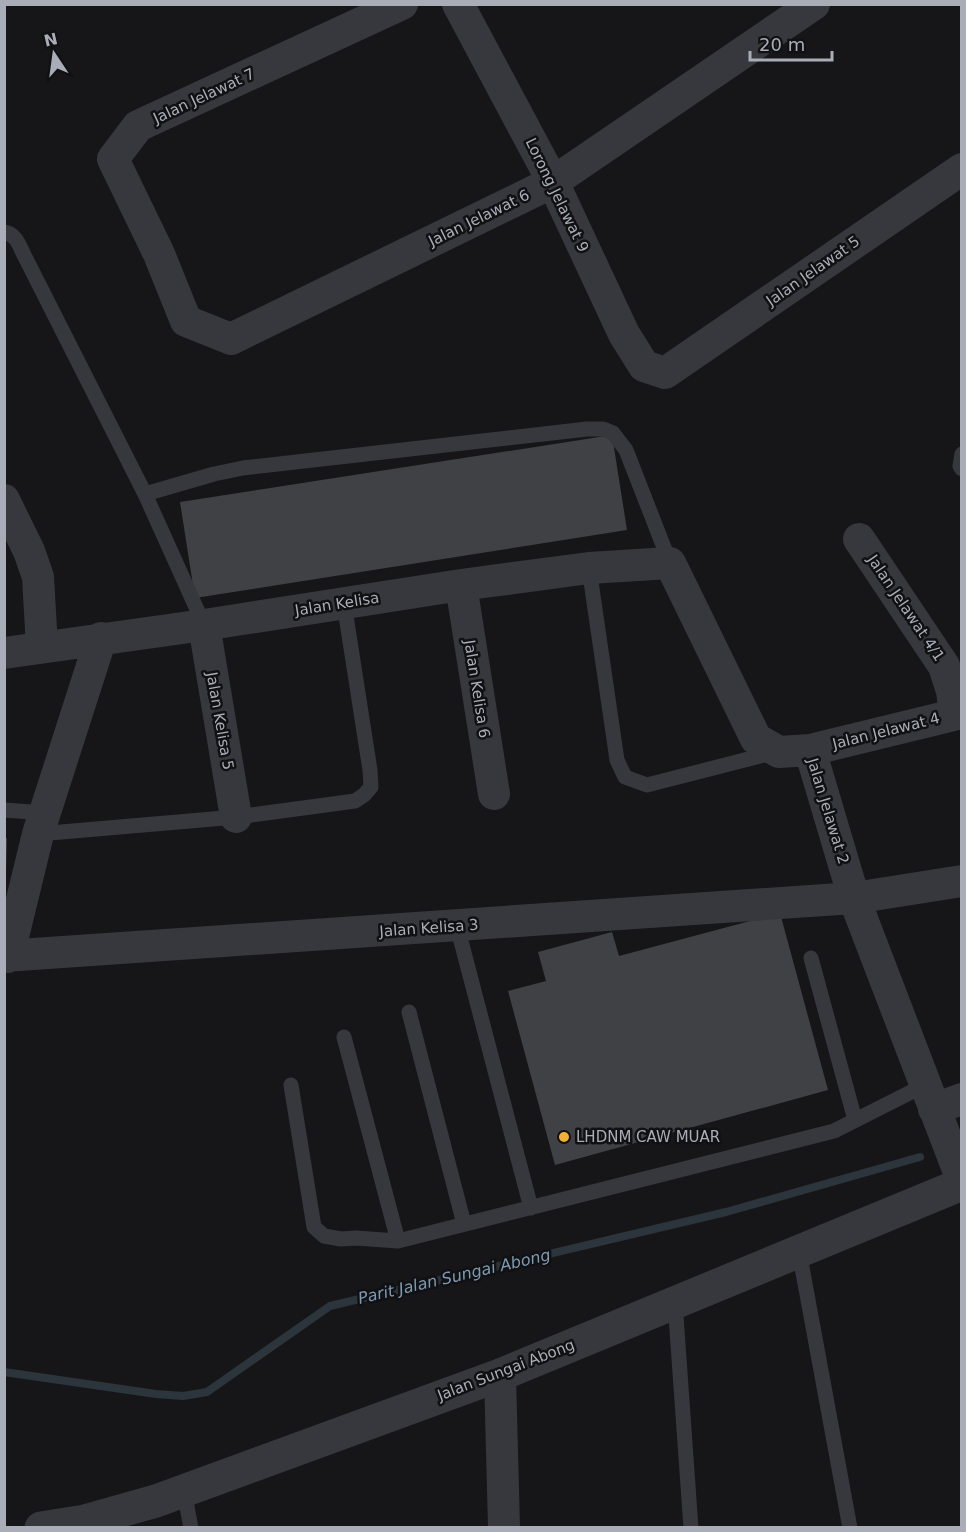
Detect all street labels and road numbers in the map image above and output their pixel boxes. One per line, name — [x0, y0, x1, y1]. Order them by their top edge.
street label: Jalan Jelawat 7 — [149, 65, 258, 128]
street label: Lorong Jelawat 9 — [522, 135, 592, 255]
street label: Jalan Jelawat 6 — [425, 186, 532, 251]
street label: Jalan Jelawat 5 — [762, 232, 863, 310]
street label: Jalan Jelawat 4/1 — [863, 551, 948, 665]
street label: Jalan Kelisa — [293, 588, 380, 620]
street label: Jalan Kelisa 6 — [460, 638, 494, 739]
street label: Jalan Kelisa 5 — [202, 670, 237, 771]
street label: Jalan Jelawat 4 — [830, 709, 942, 753]
street label: Jalan Jelawat 2 — [803, 755, 853, 866]
street label: Jalan Kelisa 3 — [378, 916, 479, 941]
street label: Jalan Sungai Abong — [434, 1336, 577, 1405]

